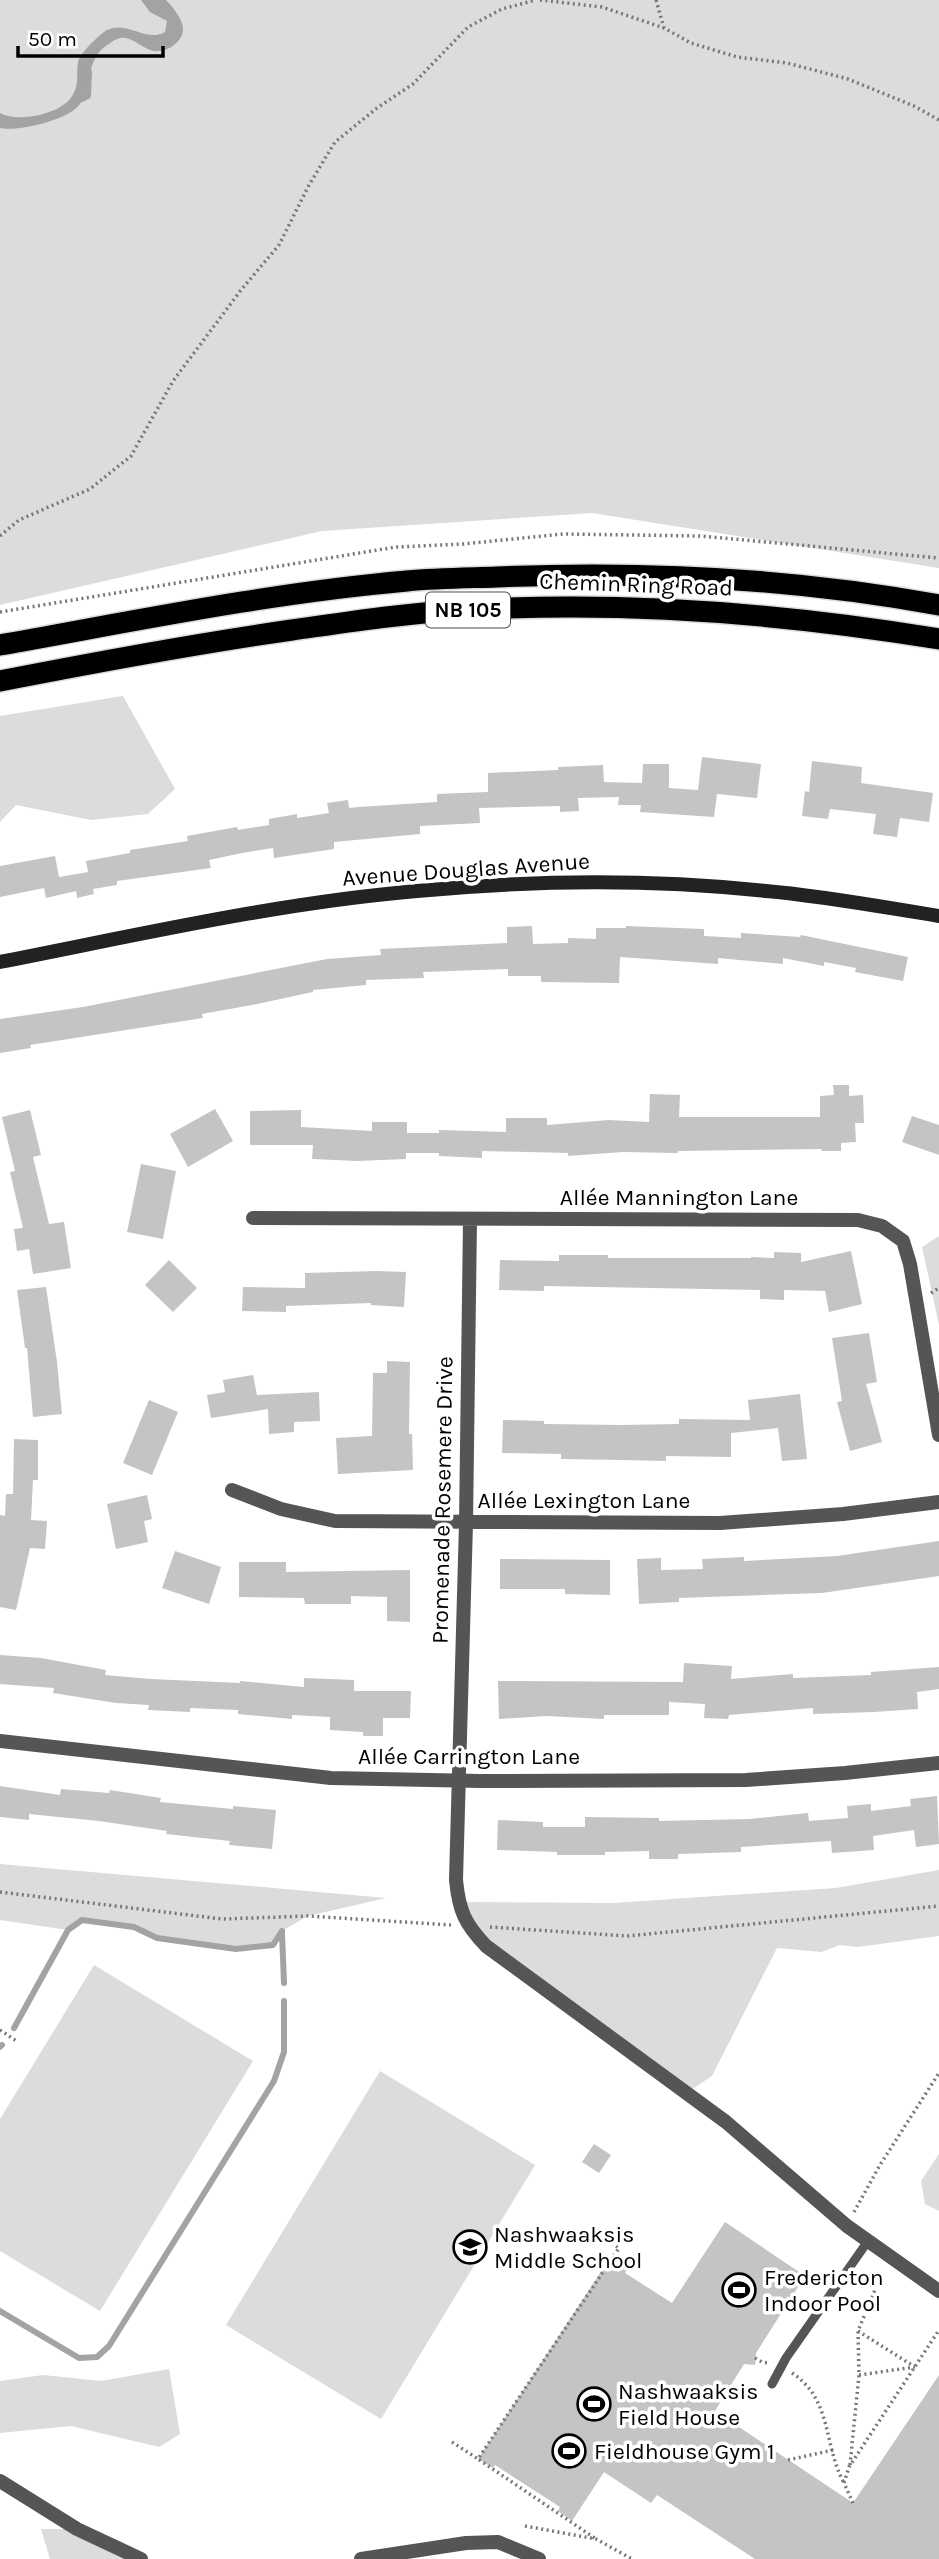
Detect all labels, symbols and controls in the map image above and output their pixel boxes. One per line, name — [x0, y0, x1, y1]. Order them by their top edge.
scale bar — [18, 14, 163, 58]
text: 50 m — [28, 27, 77, 51]
street label: Chemin Ring Road — [539, 568, 733, 601]
road number: NB 105 — [426, 592, 510, 628]
street label: Avenue Douglas Avenue — [341, 847, 591, 892]
street label: Allée Mannington Lane — [560, 1184, 798, 1211]
street label: Promenade Rosemere Drive — [426, 1356, 459, 1644]
street label: Allée Lexington Lane — [478, 1487, 690, 1514]
street label: Allée Carrington Lane — [358, 1743, 580, 1770]
place label: Nashwaaksis Middle School — [494, 2221, 643, 2274]
school or university icon: Nashwaaksis Middle School — [451, 2228, 489, 2266]
place label: Fredericton Indoor Pool — [764, 2264, 884, 2317]
sports icon: Fredericton Indoor Pool — [720, 2271, 758, 2309]
place label: Nashwaaksis Field House — [618, 2378, 758, 2431]
sports icon: Nashwaaksis Field House — [575, 2385, 613, 2423]
sports icon: Fieldhouse Gym 1 — [550, 2432, 588, 2470]
place label: Fieldhouse Gym 1 — [594, 2438, 775, 2465]

